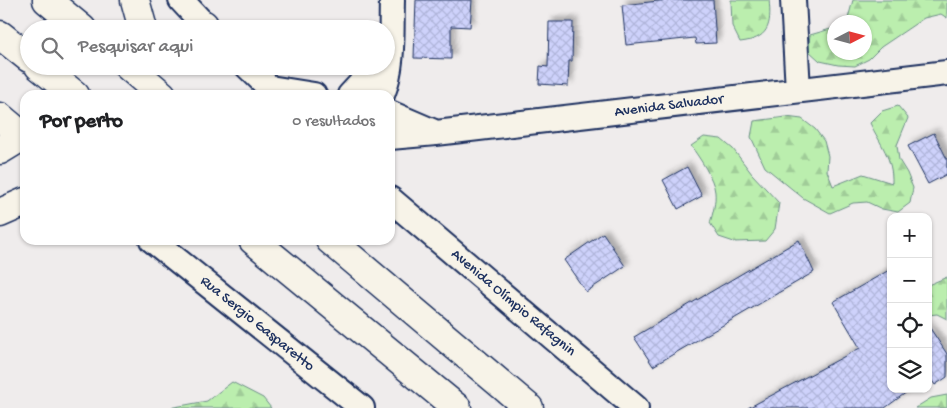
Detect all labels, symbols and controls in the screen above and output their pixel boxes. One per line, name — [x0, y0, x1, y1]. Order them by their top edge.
north arrow — [827, 15, 872, 60]
search box — [20, 20, 395, 75]
icon: search — [38, 34, 66, 62]
text: Pesquisar aqui — [78, 36, 193, 59]
street label: Avenida Salvador — [613, 90, 726, 122]
text: Por perto — [40, 110, 123, 135]
text: 0 resultados — [292, 113, 375, 132]
map controls — [887, 213, 932, 393]
button: + — [887, 213, 932, 258]
street label: Avenida Olímpio Rafagnin — [447, 245, 579, 361]
button: − — [887, 258, 932, 303]
street label: Rua Sergio Gasparetto — [196, 272, 318, 376]
button: locate — [887, 303, 932, 348]
button: layers — [887, 348, 932, 393]

